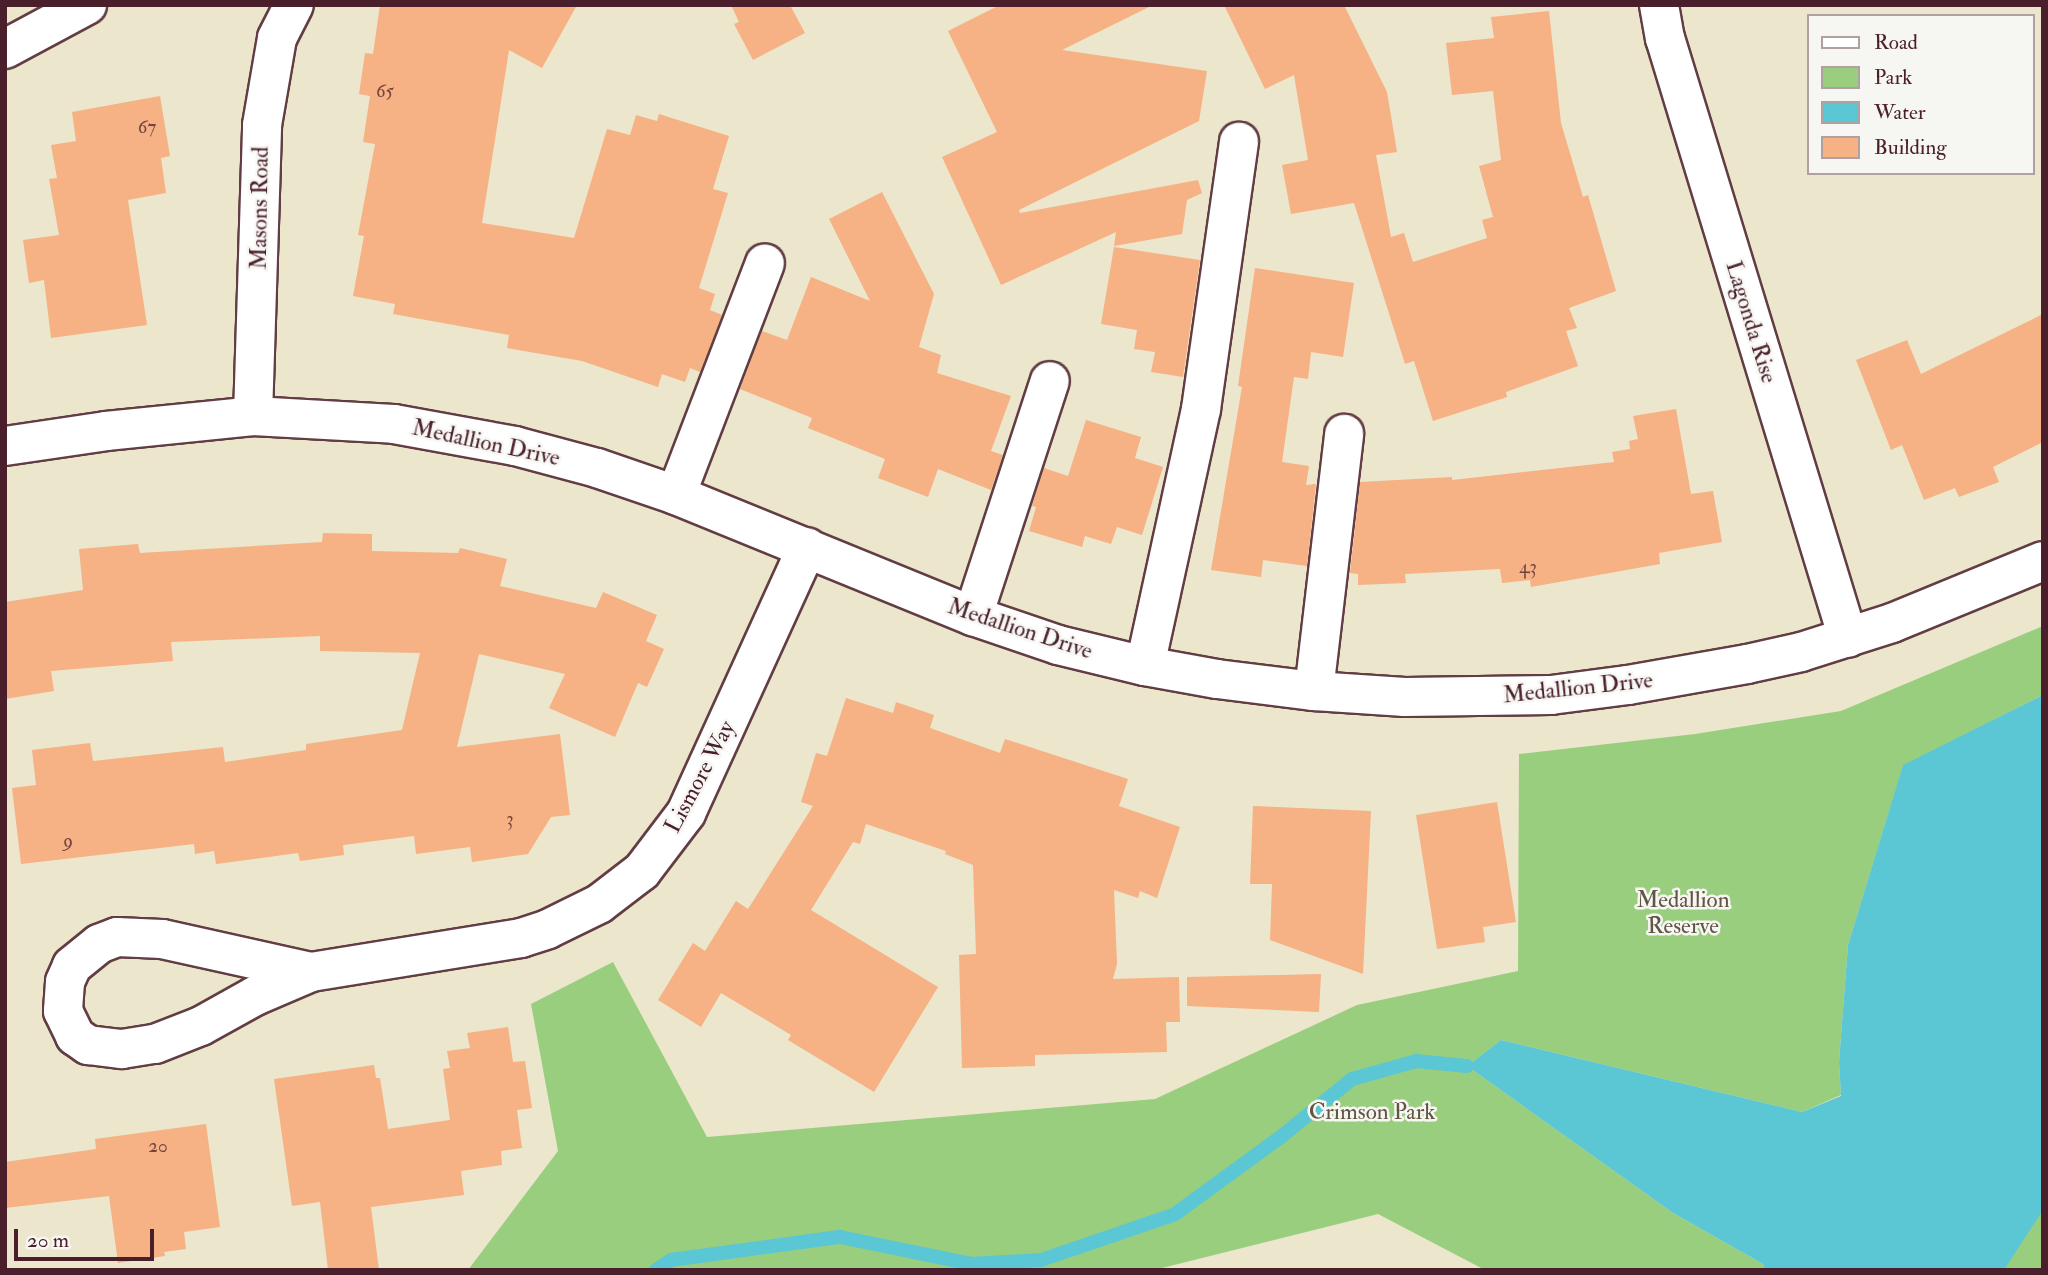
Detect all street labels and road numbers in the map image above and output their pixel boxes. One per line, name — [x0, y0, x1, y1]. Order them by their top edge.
street label: Masons Road — [245, 146, 275, 270]
street label: Lagonda Rise — [1719, 258, 1783, 386]
street label: Medallion Drive — [410, 414, 562, 472]
street label: Medallion Drive — [944, 593, 1096, 665]
street label: Medallion Drive — [1502, 666, 1654, 710]
street label: Lismore Way — [659, 716, 741, 838]

